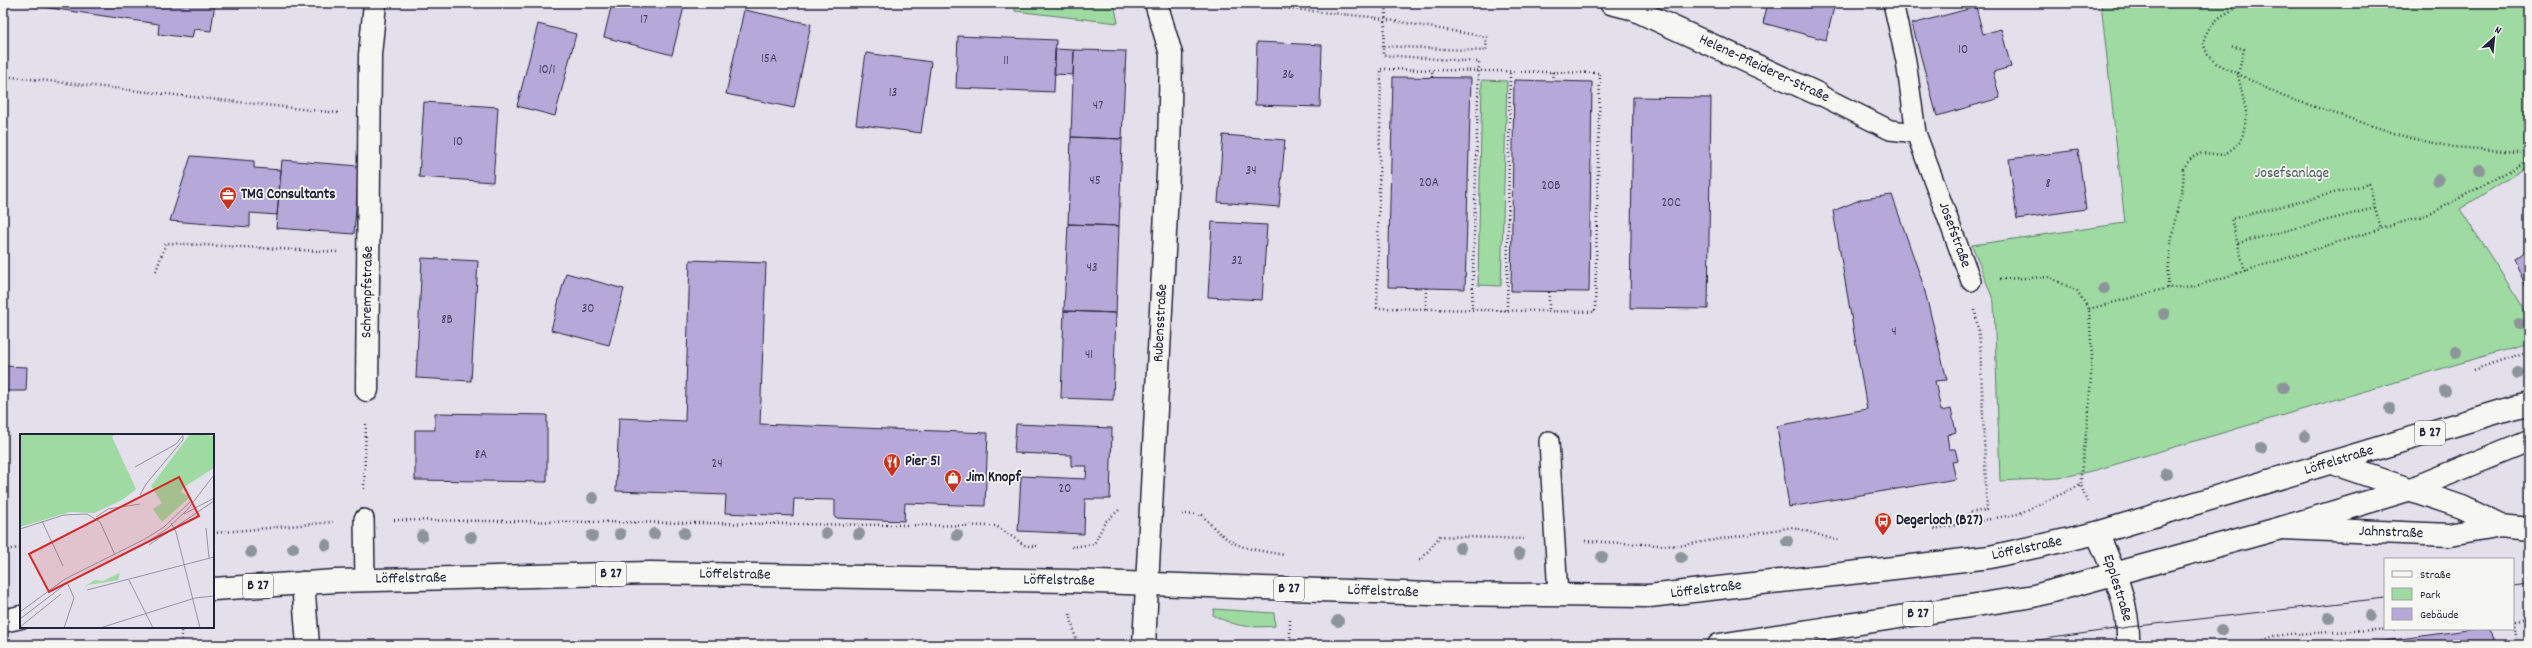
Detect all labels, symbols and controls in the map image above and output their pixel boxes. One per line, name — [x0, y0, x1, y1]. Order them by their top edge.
house number: 17 — [640, 11, 648, 30]
north arrow — [2474, 18, 2514, 58]
text: N — [2492, 23, 2504, 39]
street label: Helene-Pfleiderer-Straße — [1695, 29, 1833, 109]
house number: 10 — [1958, 41, 1968, 60]
house number: 15A — [761, 50, 777, 69]
house number: 11 — [1003, 52, 1009, 71]
house number: 10/1 — [539, 61, 555, 80]
house number: 36 — [1282, 66, 1294, 85]
house number: 13 — [889, 84, 897, 103]
house number: 47 — [1093, 97, 1103, 116]
house number: 10 — [453, 133, 463, 152]
house number: 34 — [1245, 162, 1257, 181]
park label: Josefsanlage — [2255, 163, 2330, 185]
house number: 45 — [1089, 172, 1101, 191]
house number: 20A — [1419, 174, 1439, 193]
house number: 8 — [2045, 175, 2051, 194]
house number: 20B — [1542, 177, 1560, 196]
place label: TMG Consultants — [241, 184, 336, 206]
office icon: TMG Consultants — [218, 185, 238, 210]
house number: 20C — [1661, 194, 1681, 213]
street label: Josefstraße — [1932, 199, 1976, 271]
street label: Schrempfstraße — [356, 245, 380, 338]
house number: 32 — [1231, 252, 1243, 271]
house number: 43 — [1086, 259, 1098, 278]
street label: Rubensstraße — [1148, 283, 1174, 363]
house number: 30 — [582, 300, 594, 319]
house number: 8B — [441, 311, 453, 330]
house number: 4 — [1891, 323, 1897, 342]
house number: 41 — [1085, 346, 1093, 365]
road number: B 27 — [2415, 421, 2445, 445]
inset map — [20, 434, 214, 628]
street label: Löffelstraße — [2302, 440, 2377, 482]
house number: 8A — [475, 446, 487, 465]
place label: Pier 51 — [905, 451, 940, 473]
restaurant icon: Pier 51 — [882, 452, 902, 477]
house number: 24 — [711, 455, 723, 474]
place label: Jim Knopf — [966, 467, 1021, 489]
shop icon: Jim Knopf — [943, 468, 963, 493]
house number: 20 — [1059, 480, 1071, 499]
place label: Degerloch (B27) — [1896, 510, 1983, 532]
bus stop icon: Degerloch (B27) — [1873, 511, 1893, 536]
street label: Jahnstraße — [2358, 521, 2424, 545]
street label: Löffelstraße — [1990, 531, 2065, 567]
street label: Epplestraße — [2096, 552, 2138, 625]
legend — [2384, 558, 2514, 630]
road number: B 27 — [596, 562, 626, 586]
street label: Löffelstraße — [699, 563, 771, 587]
street label: Löffelstraße — [375, 567, 447, 591]
text: Straße — [2420, 567, 2451, 584]
street label: Löffelstraße — [1023, 569, 1095, 593]
road number: B 27 — [243, 574, 273, 598]
street label: Löffelstraße — [1669, 575, 1743, 605]
road number: B 27 — [1274, 577, 1304, 601]
street label: Löffelstraße — [1347, 580, 1419, 604]
text: Park — [2420, 587, 2441, 604]
road number: B 27 — [1903, 602, 1933, 626]
text: Gebäude — [2420, 607, 2459, 624]

